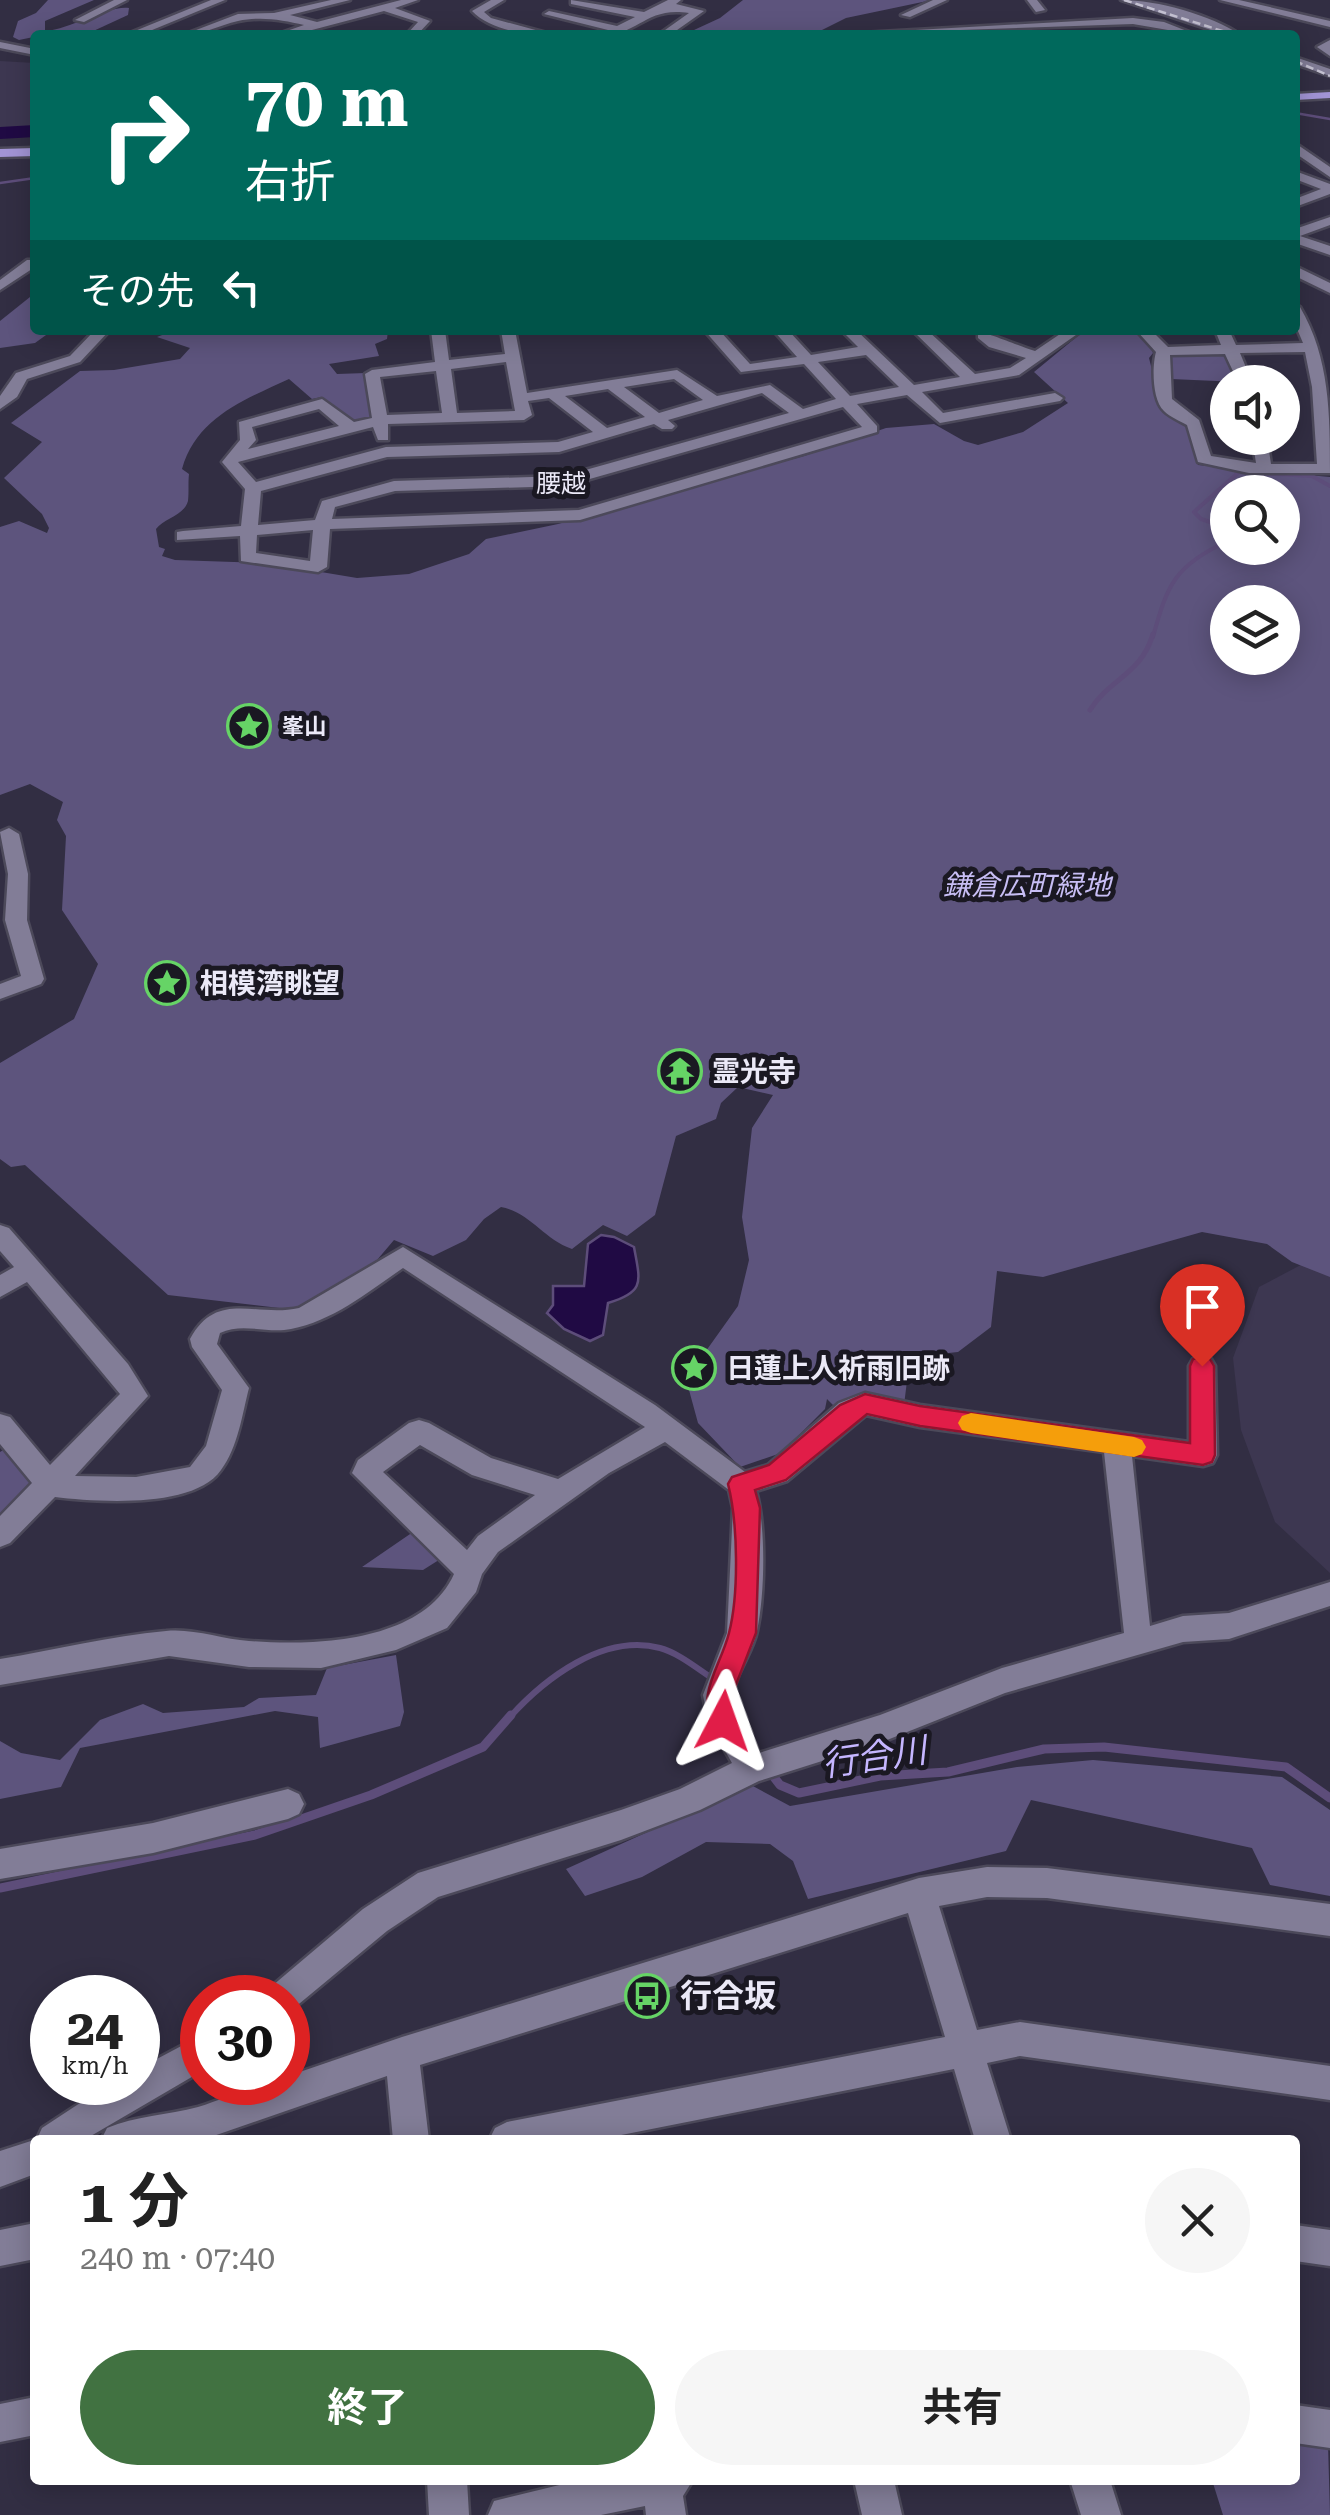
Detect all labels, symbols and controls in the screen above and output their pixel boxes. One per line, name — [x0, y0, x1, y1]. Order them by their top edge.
text: 70 m — [245, 61, 409, 143]
icon: right — [80, 70, 210, 200]
text: 右折 — [245, 155, 335, 208]
icon: left — [214, 260, 269, 315]
text: その先 — [80, 269, 194, 313]
map controls — [1210, 365, 1300, 675]
button: sound — [1210, 365, 1300, 455]
district label: 腰越 — [536, 469, 586, 498]
button: search — [1210, 475, 1300, 565]
button: layers — [1210, 585, 1300, 675]
place icon: 峯山 — [226, 703, 272, 749]
place label: 峯山 — [282, 714, 326, 739]
park label: 鎌倉広町緑地 — [943, 869, 1114, 902]
place icon: 相模湾眺望 — [144, 960, 190, 1006]
place label: 相模湾眺望 — [200, 967, 340, 1000]
temple icon: 霊光寺 — [657, 1048, 703, 1094]
place label: 霊光寺 — [712, 1055, 796, 1088]
pin — [1160, 1264, 1245, 1367]
icon: arrive — [1175, 1279, 1230, 1334]
place icon: 日蓮上人祈雨旧跡 — [671, 1345, 717, 1391]
place label: 日蓮上人祈雨旧跡 — [726, 1352, 950, 1385]
position arrow — [671, 1669, 775, 1773]
water label: 行合川 — [819, 1729, 933, 1785]
bus stop icon: 行合坂 — [624, 1973, 670, 2019]
speed limit sign: 30 — [180, 1975, 310, 2105]
place label: 行合坂 — [680, 1977, 776, 2015]
text: 24 — [67, 1999, 123, 2057]
text: km/h — [62, 2051, 128, 2080]
text: 1 分 — [80, 2166, 189, 2237]
button: close — [1145, 2168, 1250, 2273]
text: 240 m · 07:40 — [80, 2239, 275, 2277]
button: 終了 — [80, 2350, 655, 2465]
button: 共有 — [675, 2350, 1250, 2465]

